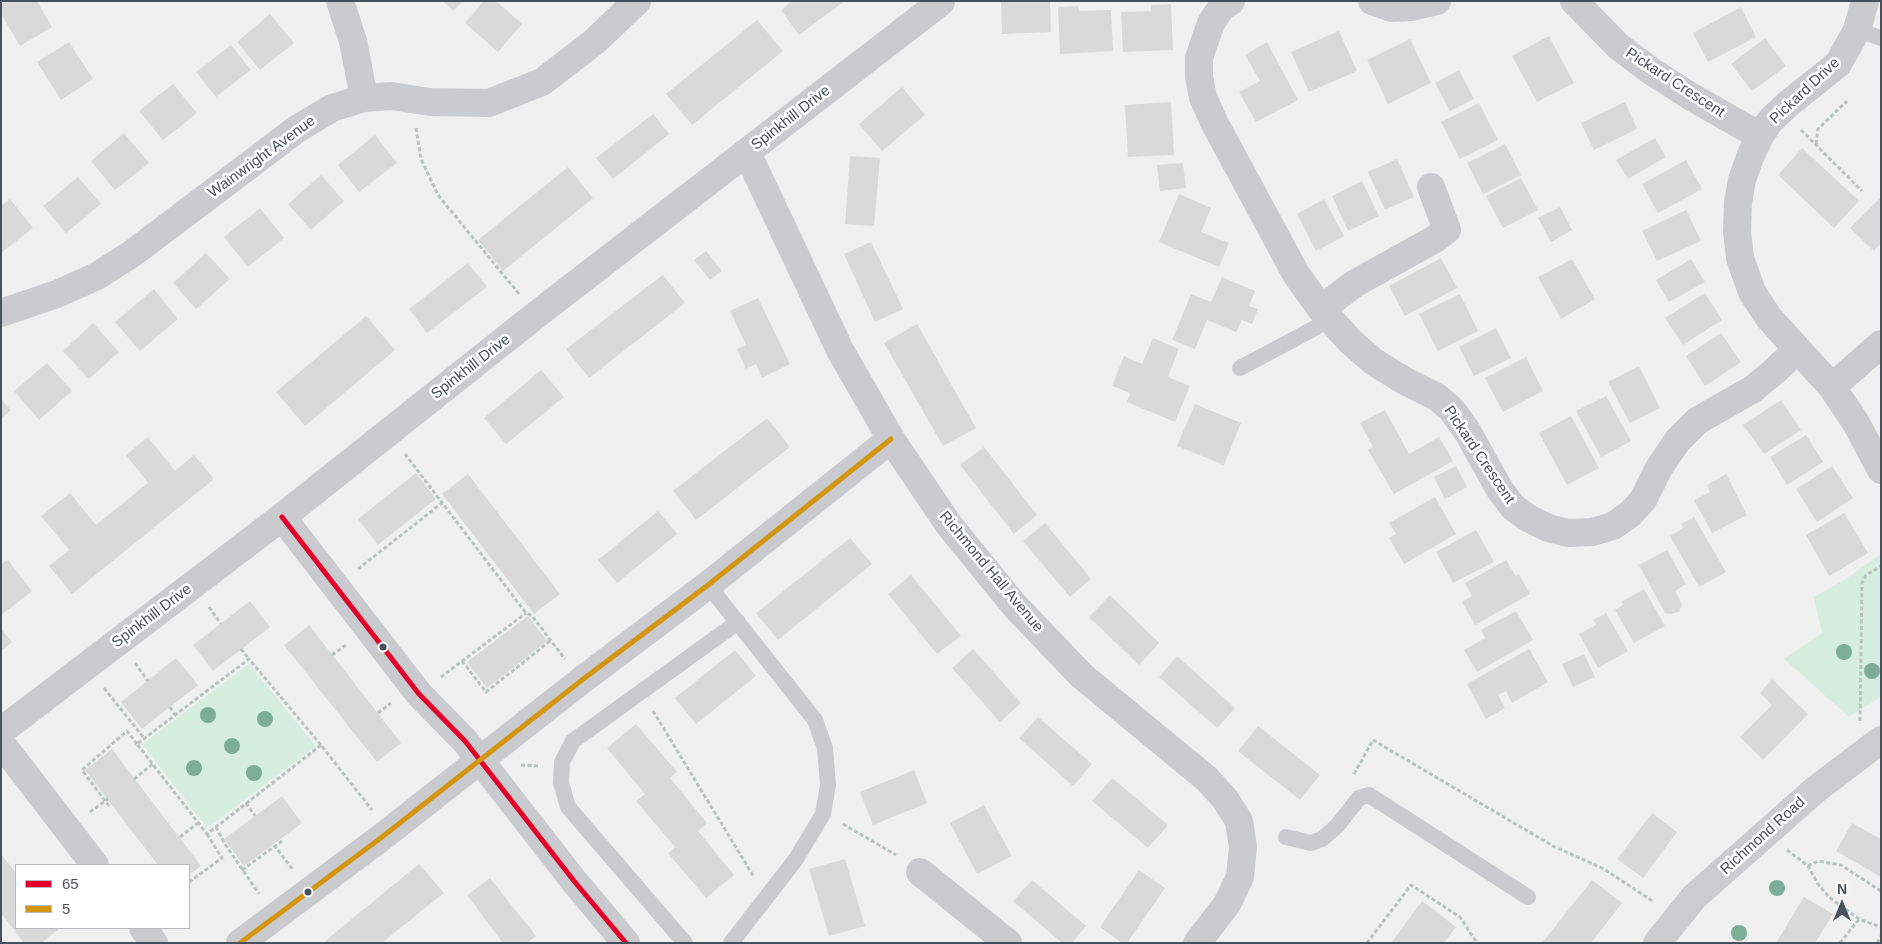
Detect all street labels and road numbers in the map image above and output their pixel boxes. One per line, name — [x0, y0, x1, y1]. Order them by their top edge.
street label: Pickard Crescent — [1622, 44, 1728, 122]
street label: Pickard Drive — [1766, 54, 1844, 128]
street label: Spinkhill Drive — [748, 82, 834, 154]
street label: Wainwright Avenue — [205, 112, 319, 202]
street label: Spinkhill Drive — [428, 331, 514, 403]
street label: Pickard Crescent — [1440, 403, 1518, 507]
street label: Richmond Hall Avenue — [935, 508, 1047, 636]
street label: Spinkhill Drive — [109, 580, 195, 652]
street label: Richmond Road — [1717, 793, 1809, 879]

